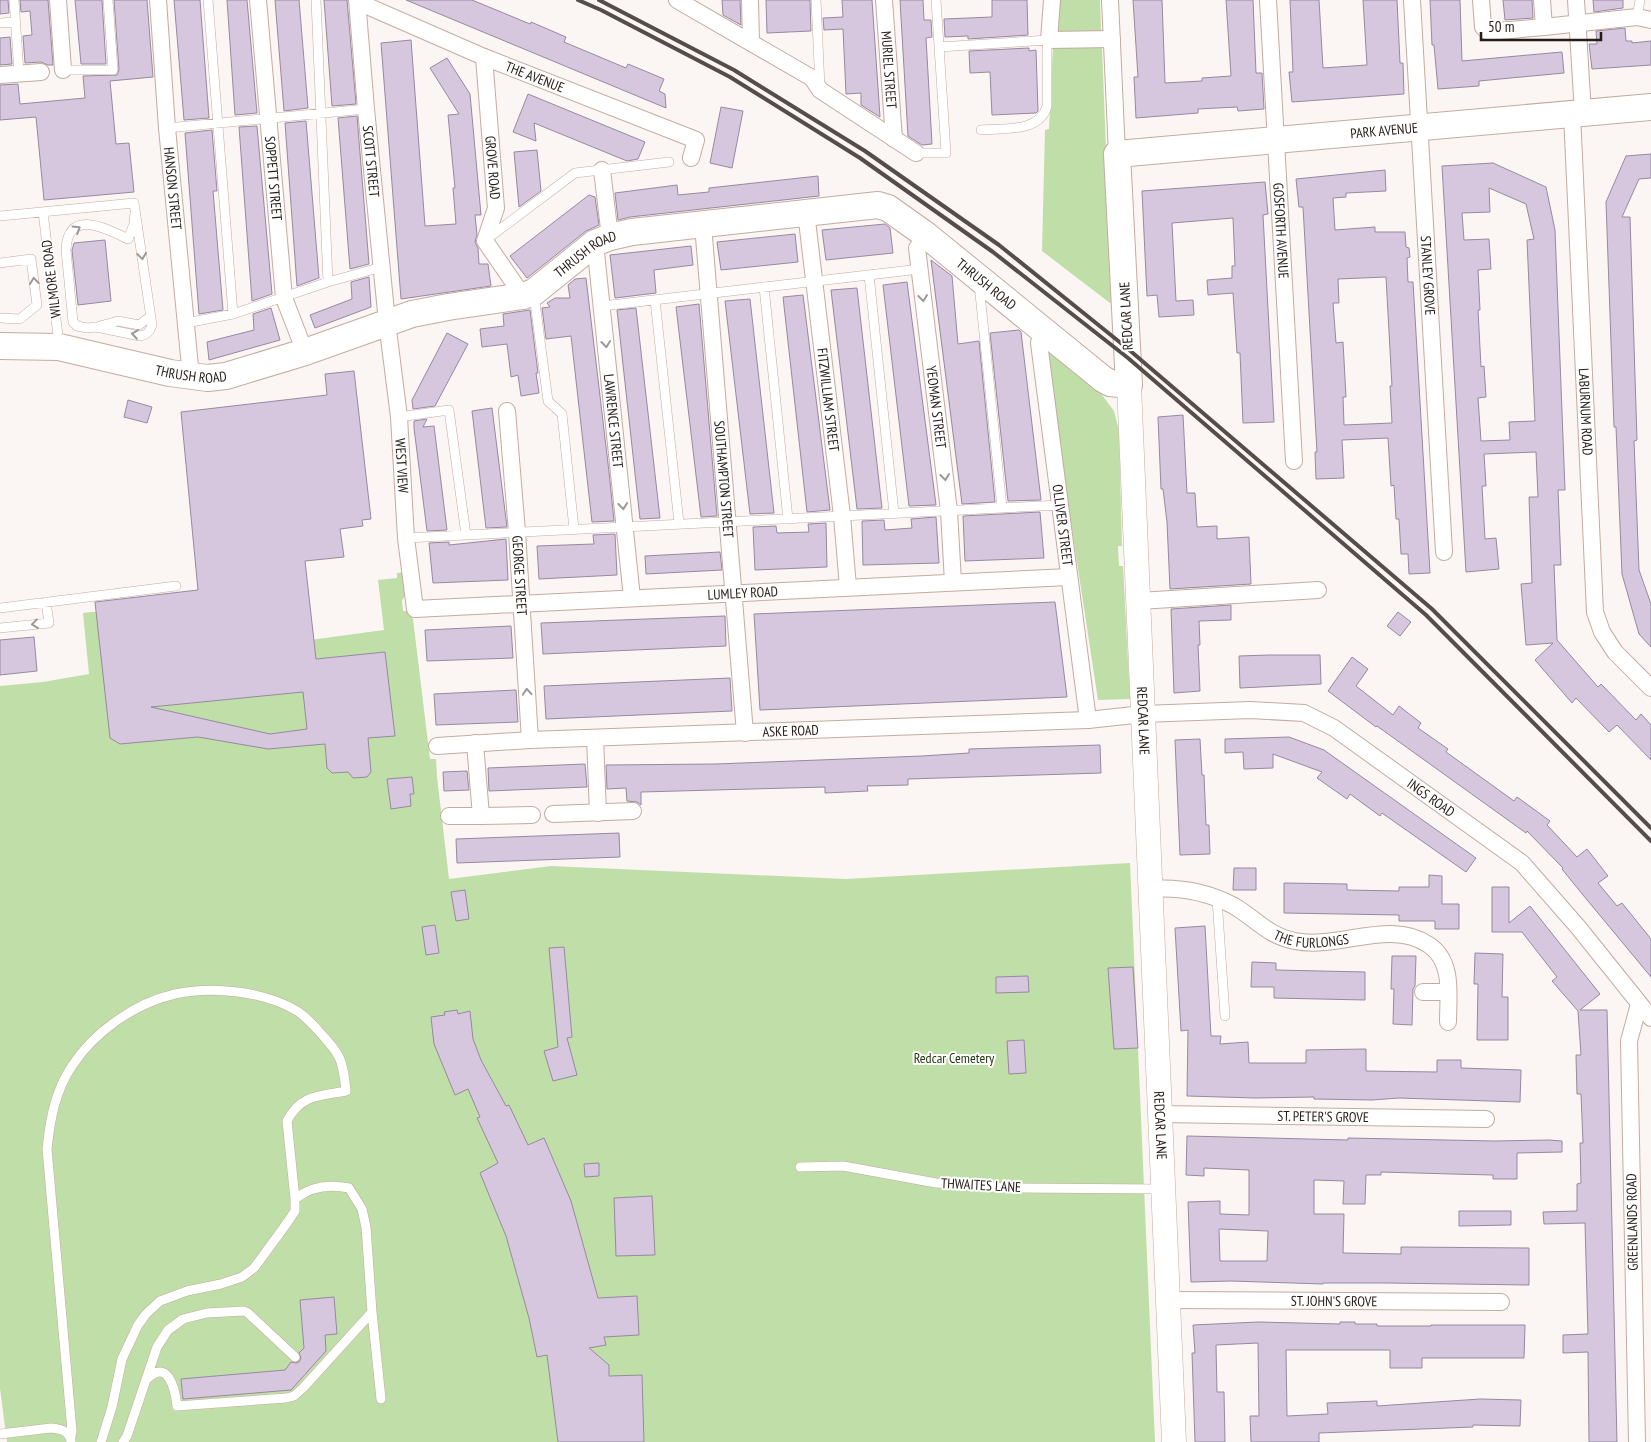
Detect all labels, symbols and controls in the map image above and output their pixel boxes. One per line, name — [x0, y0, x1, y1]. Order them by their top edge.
scale bar — [1481, 10, 1601, 42]
text: 50 m — [1488, 17, 1514, 36]
street label: MURIEL STREET — [877, 30, 901, 110]
street label: THE AVENUE — [503, 57, 567, 97]
street label: PARK AVENUE — [1350, 119, 1419, 142]
street label: SCOTT STREET — [359, 125, 384, 199]
street label: SOPPETT STREET — [261, 135, 286, 222]
street label: GROVE ROAD — [481, 135, 504, 200]
street label: HANSON STREET — [160, 146, 186, 231]
street label: GOSFORTH AVENUE — [1269, 182, 1293, 279]
one-way arrow — [72, 225, 81, 235]
street label: THRUSH ROAD — [550, 227, 618, 281]
street label: STANLEY GROVE — [1417, 235, 1439, 316]
street label: WILMORE ROAD — [37, 239, 65, 319]
one-way arrow — [136, 252, 147, 260]
street label: THRUSH ROAD — [953, 254, 1020, 314]
one-way arrow — [29, 277, 40, 285]
street label: REDCAR LANE — [1115, 281, 1137, 351]
one-way arrow — [917, 294, 928, 302]
one-way arrow — [130, 329, 138, 340]
one-way arrow — [600, 340, 611, 348]
street label: FITZWILLIAM STREET — [813, 347, 843, 453]
street label: THRUSH ROAD — [153, 361, 227, 387]
street label: YEOMAN STREET — [922, 365, 950, 450]
street label: LABURNUM ROAD — [1575, 368, 1597, 456]
street label: LAWRENCE STREET — [600, 373, 627, 470]
street label: SOUTHAMPTON STREET — [710, 420, 738, 539]
street label: WEST VIEW — [391, 438, 412, 494]
one-way arrow — [939, 473, 950, 481]
street label: OLLIVER STREET — [1048, 483, 1077, 568]
one-way arrow — [617, 502, 628, 510]
street label: GEORGE STREET — [508, 535, 531, 617]
street label: LUMLEY ROAD — [707, 582, 778, 604]
one-way arrow — [31, 618, 39, 629]
street label: REDCAR LANE — [1133, 686, 1154, 755]
one-way arrow — [522, 688, 533, 696]
street label: ASKE ROAD — [762, 721, 819, 741]
street label: INGS ROAD — [1404, 774, 1458, 821]
street label: THE FURLONGS — [1271, 926, 1350, 952]
park label: Redcar Cemetery — [914, 1049, 995, 1067]
street label: REDCAR LANE — [1150, 1091, 1171, 1160]
street label: ST. PETER'S GROVE — [1277, 1107, 1369, 1126]
street label: GREENLANDS ROAD — [1622, 1173, 1642, 1271]
street label: THWAITES LANE — [941, 1174, 1021, 1196]
street label: ST. JOHN'S GROVE — [1291, 1292, 1377, 1310]

